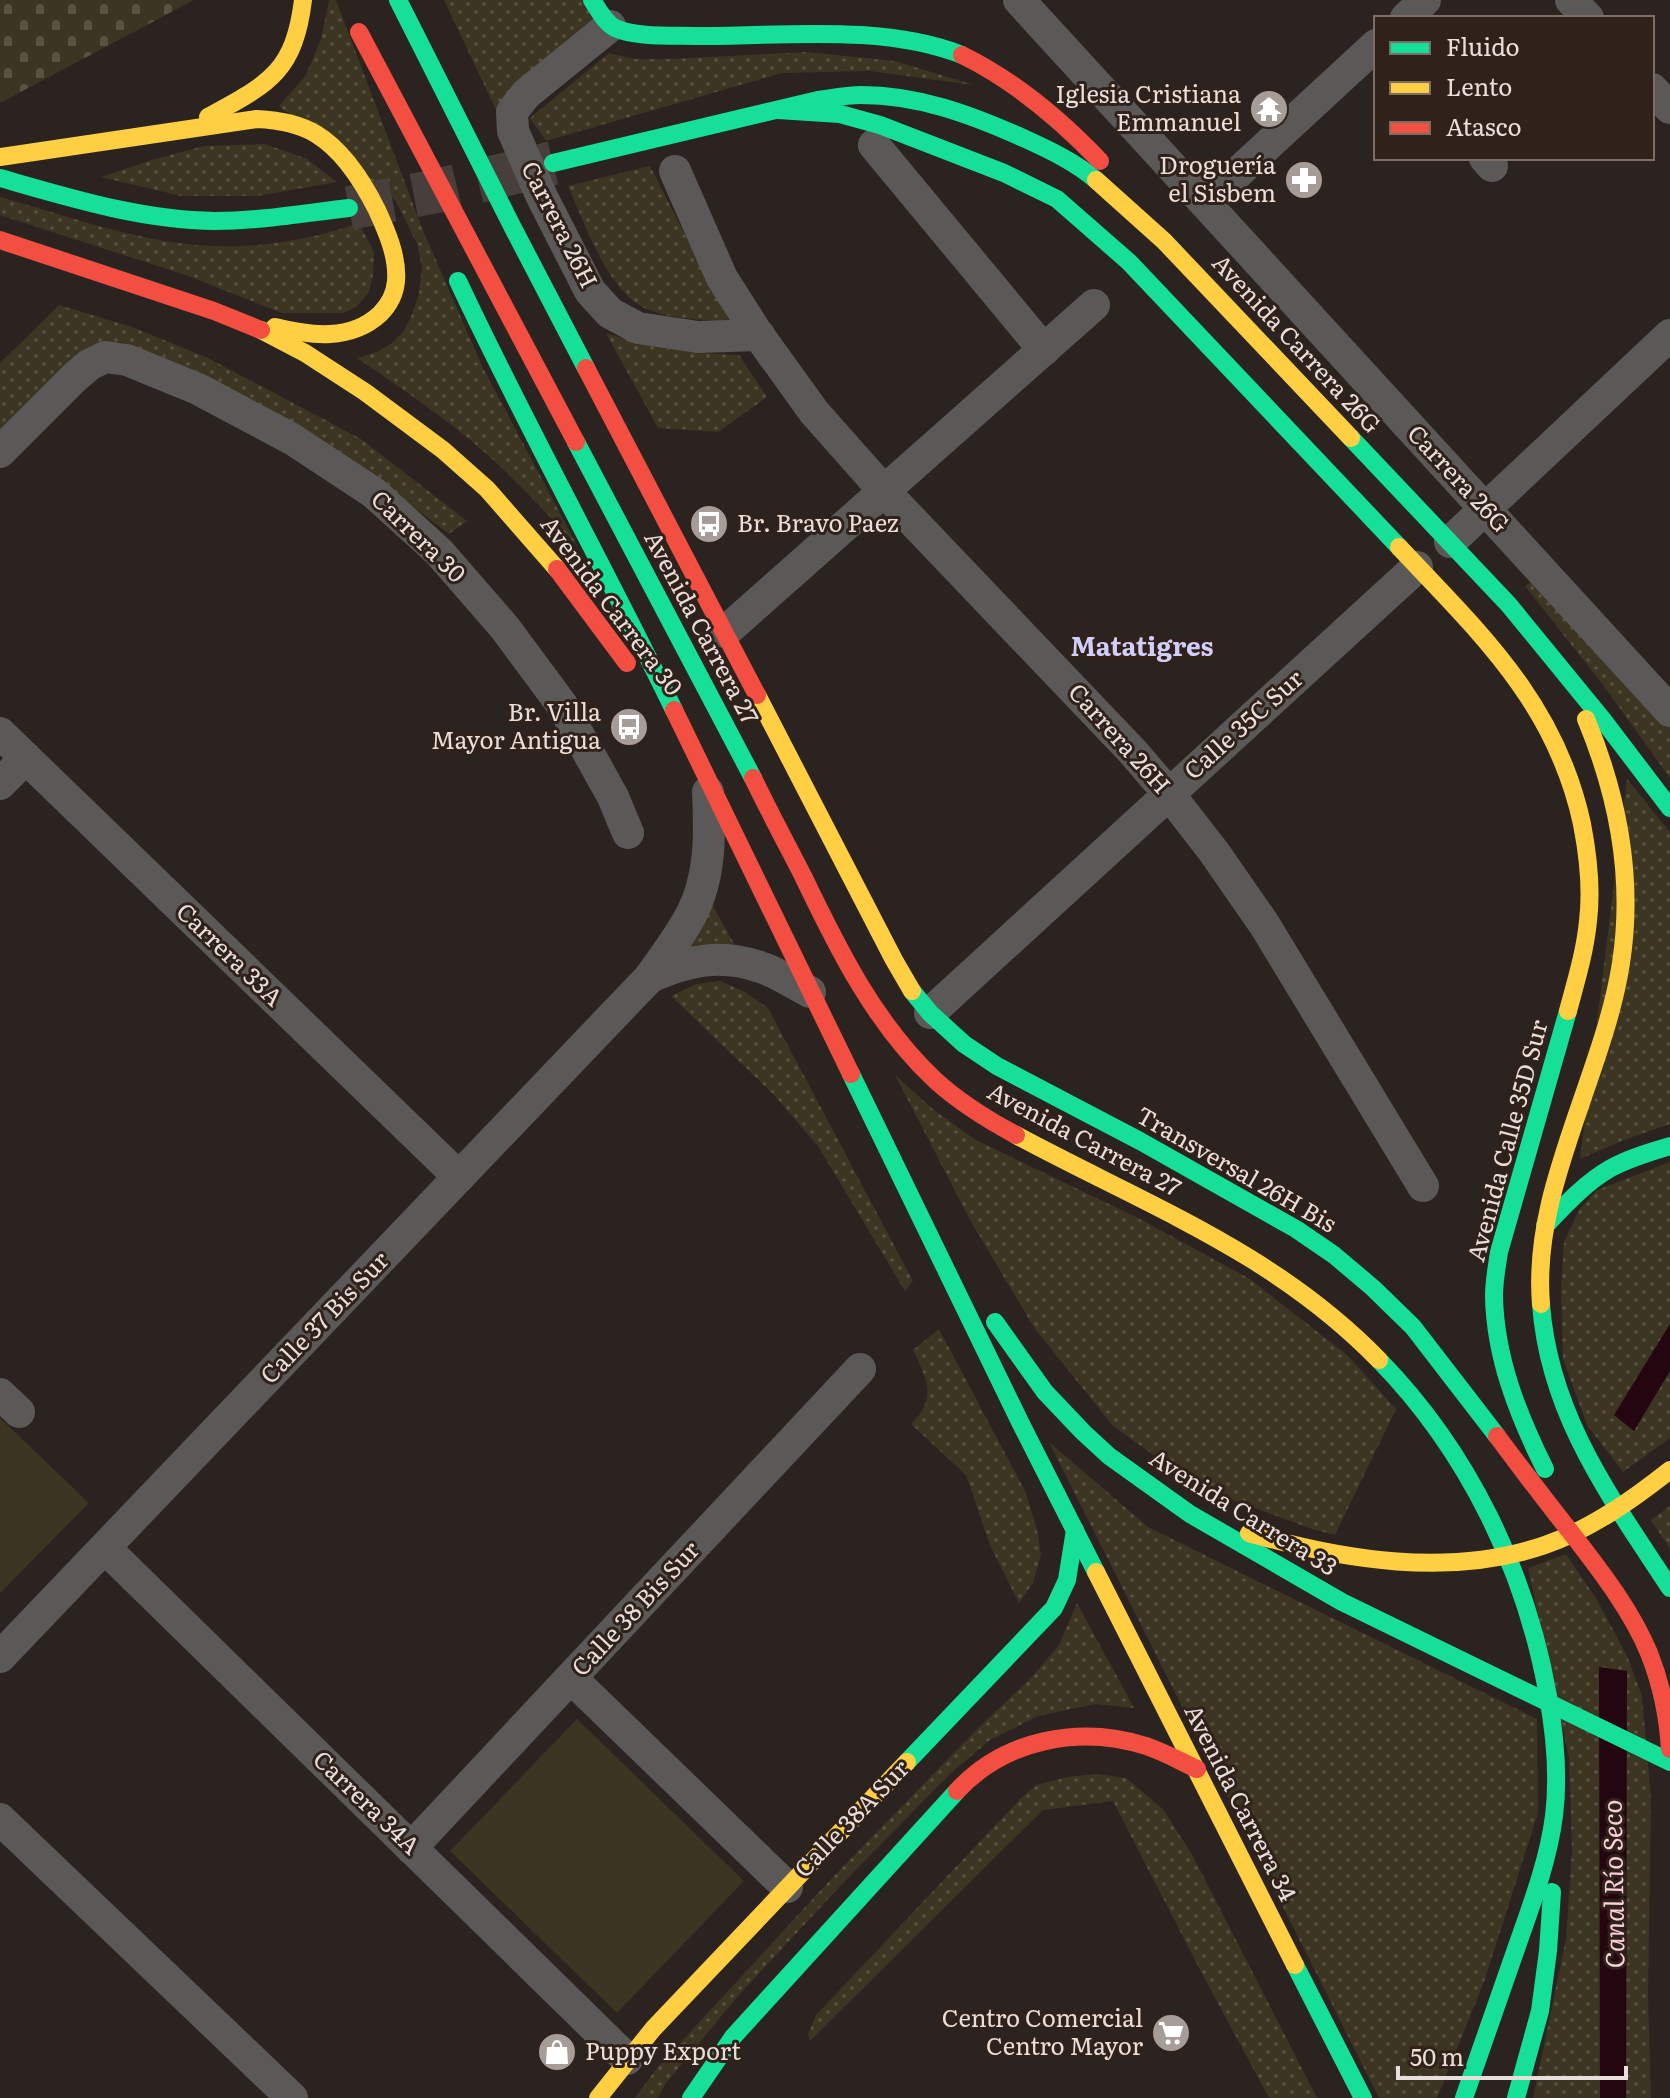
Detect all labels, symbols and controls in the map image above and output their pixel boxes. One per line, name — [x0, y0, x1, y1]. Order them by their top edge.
legend — [1374, 16, 1654, 160]
text: Fluido — [1446, 28, 1520, 63]
text: Lento — [1446, 68, 1512, 103]
place label: Iglesia Cristiana Emmanuel — [1056, 75, 1241, 138]
temple icon: Iglesia Cristiana Emmanuel — [1248, 88, 1290, 130]
text: Atasco — [1446, 108, 1521, 143]
place label: Droguería el Sisbem — [1159, 146, 1276, 209]
street label: Carrera 26H — [514, 154, 608, 293]
pharmacy icon: Droguería el Sisbem — [1283, 159, 1325, 201]
street label: Avenida Carrera 26G — [1205, 245, 1390, 440]
street label: Carrera 26G — [1401, 416, 1519, 539]
street label: Carrera 30 — [364, 481, 475, 590]
bus stop icon: Br. Bravo Paez — [688, 503, 730, 545]
place label: Br. Bravo Paez — [737, 504, 899, 539]
street label: Avenida Carrera 30 — [534, 507, 692, 702]
street label: Avenida Carrera 27 — [637, 524, 769, 730]
district label: Matatigres — [1070, 625, 1214, 664]
street label: Calle 35C Sur — [1175, 660, 1310, 786]
street label: Carrera 26H — [1062, 674, 1180, 800]
place label: Br. Villa Mayor Antigua — [431, 693, 601, 756]
bus stop icon: Br. Villa Mayor Antigua — [608, 706, 650, 748]
street label: Carrera 33A — [170, 893, 292, 1013]
street label: Avenida Calle 35D Sur — [1456, 1015, 1555, 1265]
street label: Avenida Carrera 27 — [982, 1072, 1188, 1204]
street label: Transversal 26H Bis — [1131, 1096, 1344, 1240]
street label: Calle 37 Bis Sur — [251, 1242, 396, 1390]
street label: Avenida Carrera 33 — [1144, 1439, 1345, 1583]
street label: Calle 38 Bis Sur — [562, 1531, 707, 1683]
street label: Avenida Carrera 34 — [1177, 1697, 1307, 1906]
street label: Carrera 34A — [306, 1741, 429, 1862]
street label: Calle 38A Sur — [785, 1750, 916, 1884]
water label: Canal Río Seco — [1591, 1799, 1632, 1969]
place label: Centro Comercial Centro Mayor — [942, 1999, 1144, 2062]
supermarket icon: Centro Comercial Centro Mayor — [1150, 2012, 1192, 2054]
scale bar — [1398, 2030, 1626, 2080]
shop icon: Puppy Export — [536, 2031, 578, 2073]
place label: Puppy Export — [585, 2032, 741, 2067]
text: 50 m — [1410, 2038, 1464, 2073]

